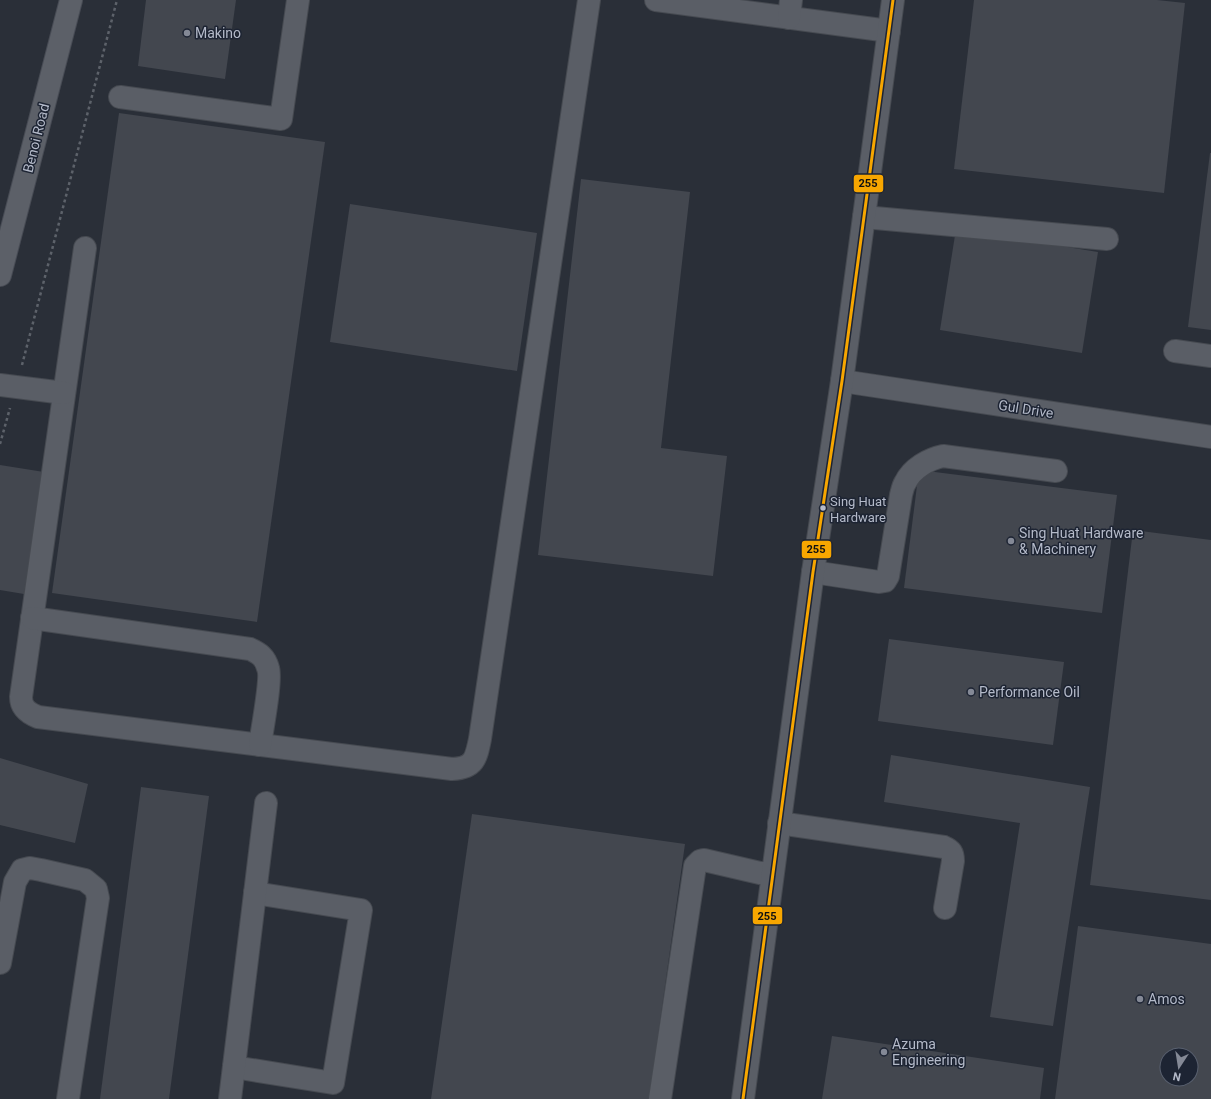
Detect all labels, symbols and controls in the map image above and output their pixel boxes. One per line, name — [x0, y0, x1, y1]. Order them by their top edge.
place label: Makino — [195, 25, 241, 41]
marker: Makino — [182, 28, 192, 38]
street label: Benoi Road — [20, 102, 52, 174]
line badge: 255 — [853, 174, 884, 193]
text: 255 — [859, 177, 877, 190]
street label: Gul Drive — [997, 397, 1055, 421]
place label: Sing Huat Hardware — [830, 494, 886, 525]
marker: Sing Huat Hardware — [818, 503, 828, 513]
place label: Sing Huat Hardware & Machinery — [1019, 525, 1143, 557]
marker: Sing Huat Hardware & Machinery — [1006, 536, 1016, 546]
line badge: 255 — [801, 540, 832, 559]
text: 255 — [807, 543, 825, 556]
place label: Performance Oil — [979, 684, 1080, 700]
marker: Performance Oil — [966, 687, 976, 697]
line badge: 255 — [752, 906, 783, 925]
text: 255 — [758, 910, 776, 923]
place label: Amos — [1148, 991, 1185, 1007]
marker: Amos — [1135, 994, 1145, 1004]
place label: Azuma Engineering — [892, 1036, 965, 1068]
marker: Azuma Engineering — [879, 1047, 889, 1057]
north arrow — [1159, 1047, 1199, 1087]
text: N — [1172, 1069, 1182, 1083]

